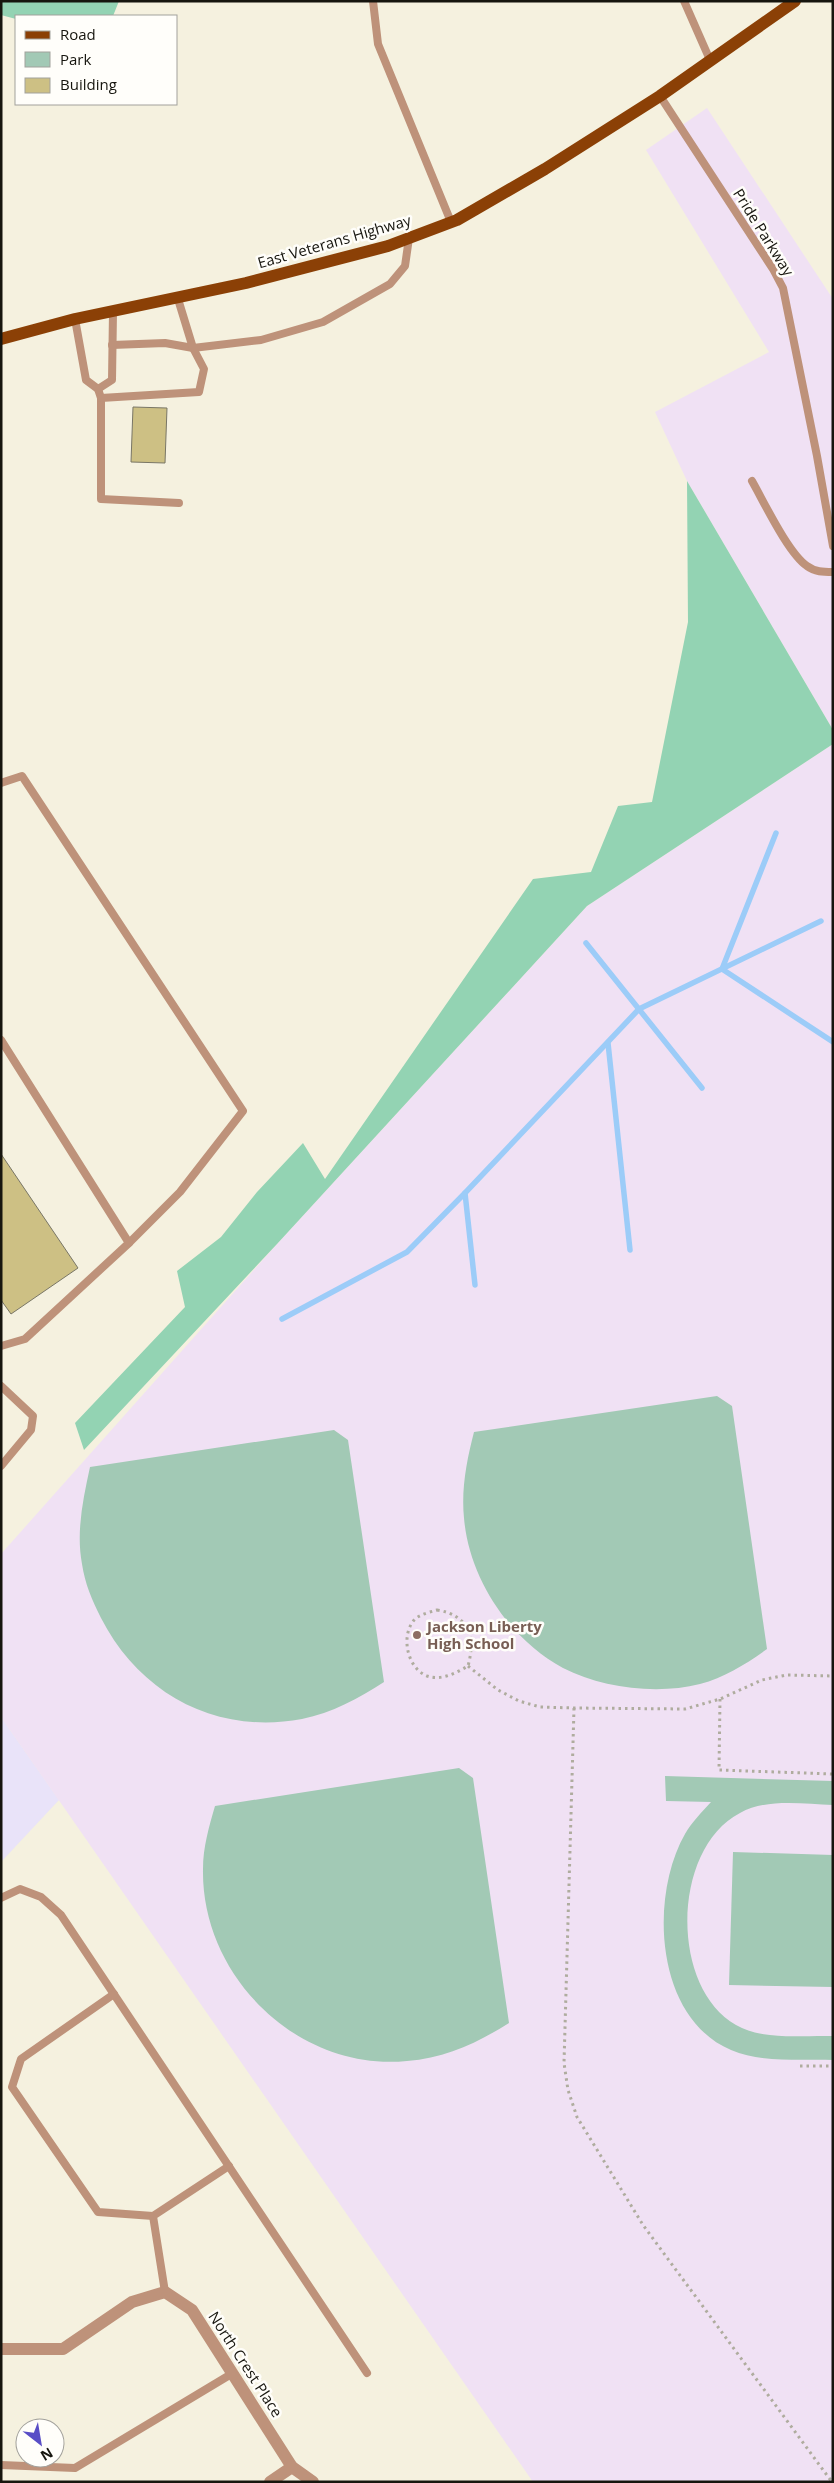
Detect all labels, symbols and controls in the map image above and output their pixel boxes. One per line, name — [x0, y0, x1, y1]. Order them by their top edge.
legend — [15, 15, 178, 105]
text: Road — [60, 24, 96, 44]
text: Park — [60, 49, 91, 69]
text: Building — [60, 74, 117, 94]
street label: Pride Parkway — [729, 185, 799, 280]
street label: East Veterans Highway — [255, 209, 413, 272]
place label: Jackson Liberty High School — [425, 1616, 542, 1653]
marker: Jackson Liberty High School — [411, 1629, 423, 1641]
street label: North Crest Place — [204, 2307, 288, 2421]
north arrow — [15, 2418, 65, 2468]
text: N — [37, 2443, 57, 2466]

